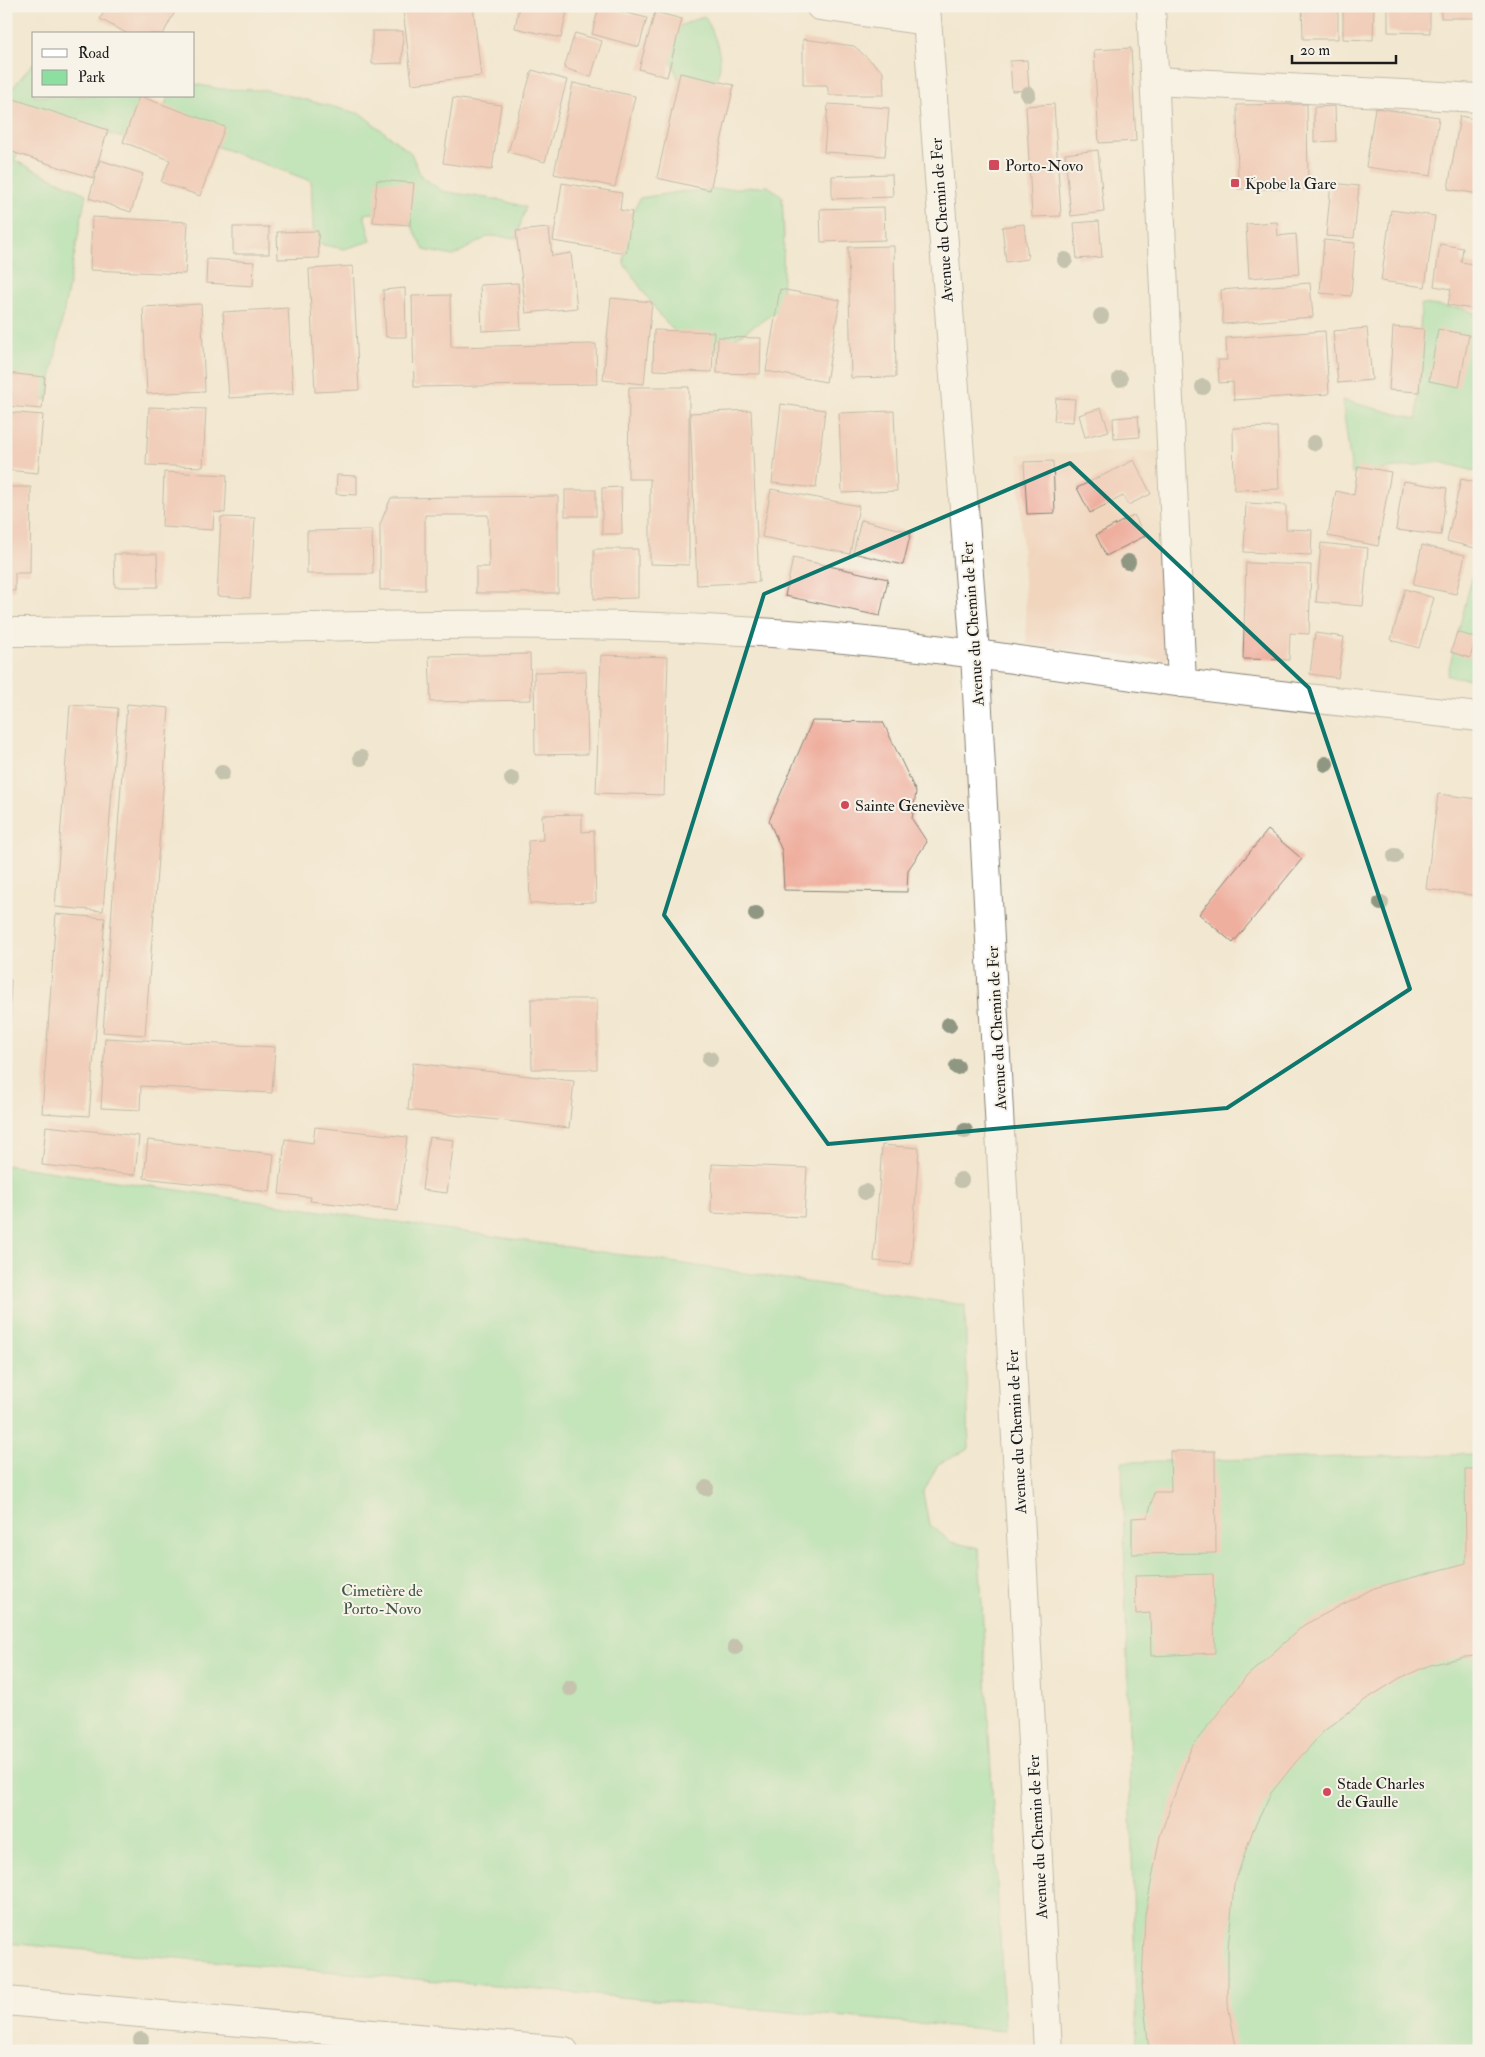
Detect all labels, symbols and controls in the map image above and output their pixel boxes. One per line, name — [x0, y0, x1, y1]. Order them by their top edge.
legend — [32, 32, 195, 98]
scale bar — [1292, 32, 1396, 64]
text: 20 m — [1300, 41, 1330, 60]
text: Road — [78, 44, 110, 63]
text: Park — [78, 68, 105, 87]
street label: Avenue du Chemin de Fer — [926, 137, 958, 304]
place label: Porto-Novo — [1005, 156, 1083, 176]
marker: Porto-Novo — [987, 158, 1001, 172]
place label: Kpobe la Gare — [1245, 174, 1337, 195]
marker: Kpobe la Gare — [1229, 177, 1241, 189]
street label: Avenue du Chemin de Fer — [957, 541, 989, 708]
place label: Sainte Geneviève — [855, 796, 965, 816]
marker: Sainte Geneviève — [839, 799, 851, 811]
street label: Avenue du Chemin de Fer — [983, 945, 1011, 1112]
street label: Avenue du Chemin de Fer — [1003, 1349, 1031, 1516]
park label: Cimetière de Porto-Novo — [341, 1581, 423, 1619]
street label: Avenue du Chemin de Fer — [1024, 1754, 1052, 1921]
place label: Stade Charles de Gaulle — [1337, 1774, 1424, 1812]
marker: Stade Charles de Gaulle — [1321, 1786, 1333, 1798]

